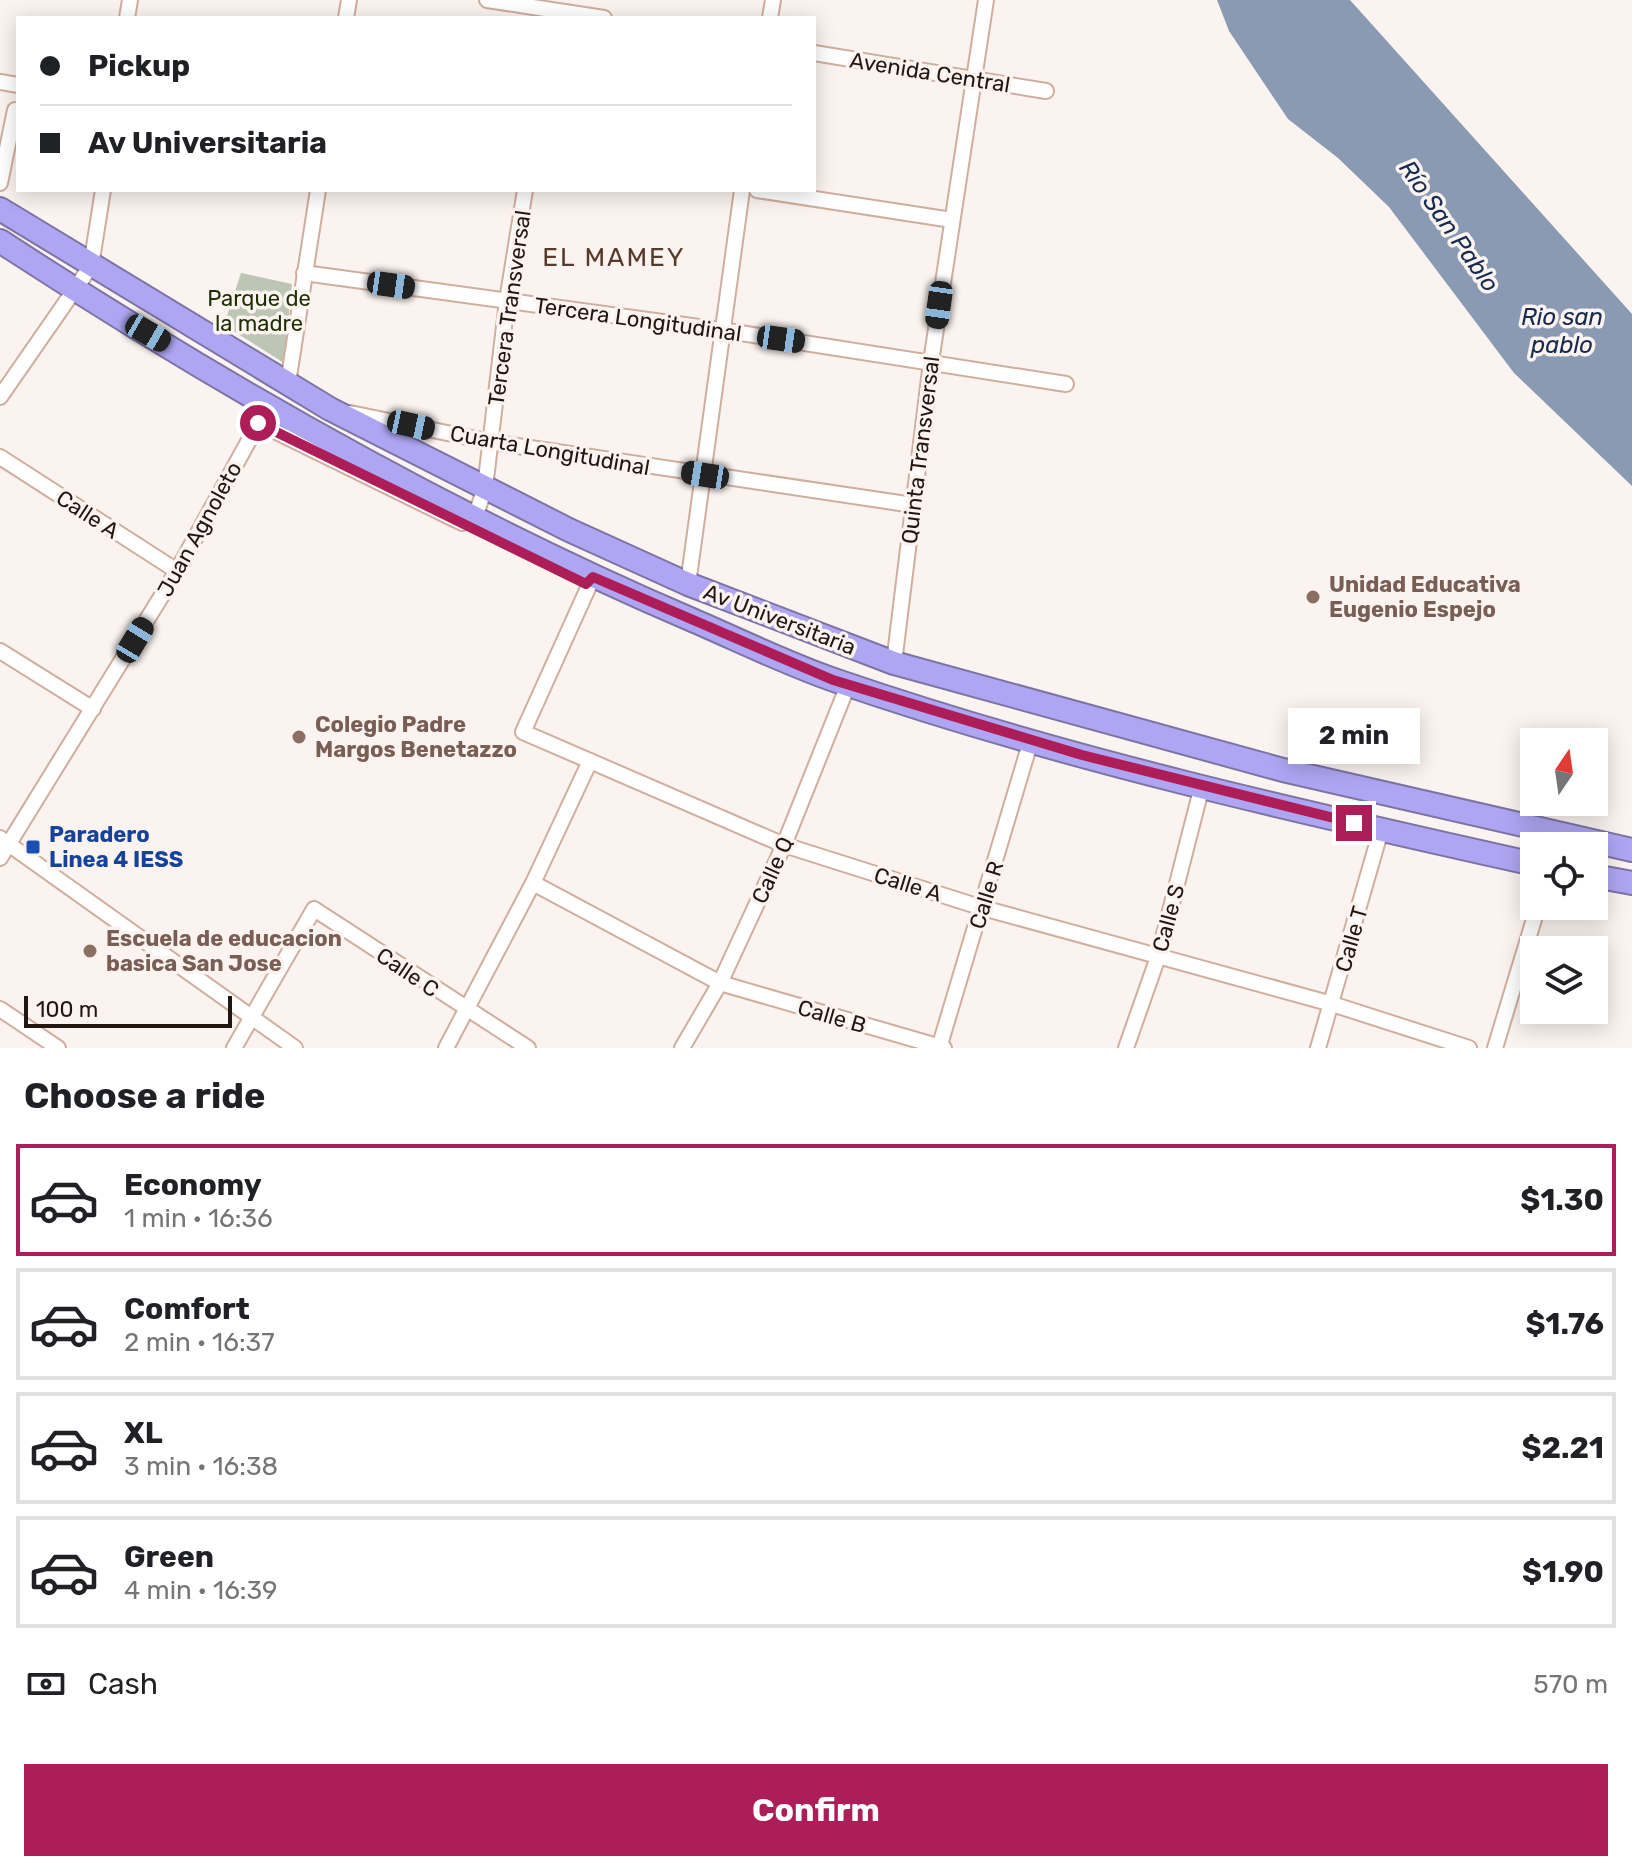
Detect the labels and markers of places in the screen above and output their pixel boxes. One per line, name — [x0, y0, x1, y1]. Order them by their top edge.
place label: Unidad Educativa Eugenio Espejo — [1329, 571, 1521, 623]
marker: Unidad Educativa Eugenio Espejo — [1304, 588, 1322, 606]
place label: Colegio Padre Margos Benetazzo — [315, 711, 517, 763]
marker: Colegio Padre Margos Benetazzo — [290, 728, 308, 746]
place label: Paradero Linea 4 IESS — [49, 821, 183, 873]
marker: Paradero Linea 4 IESS — [24, 838, 42, 856]
place label: Escuela de educacion basica San Jose — [106, 925, 342, 977]
marker: Escuela de educacion basica San Jose — [81, 942, 99, 960]

